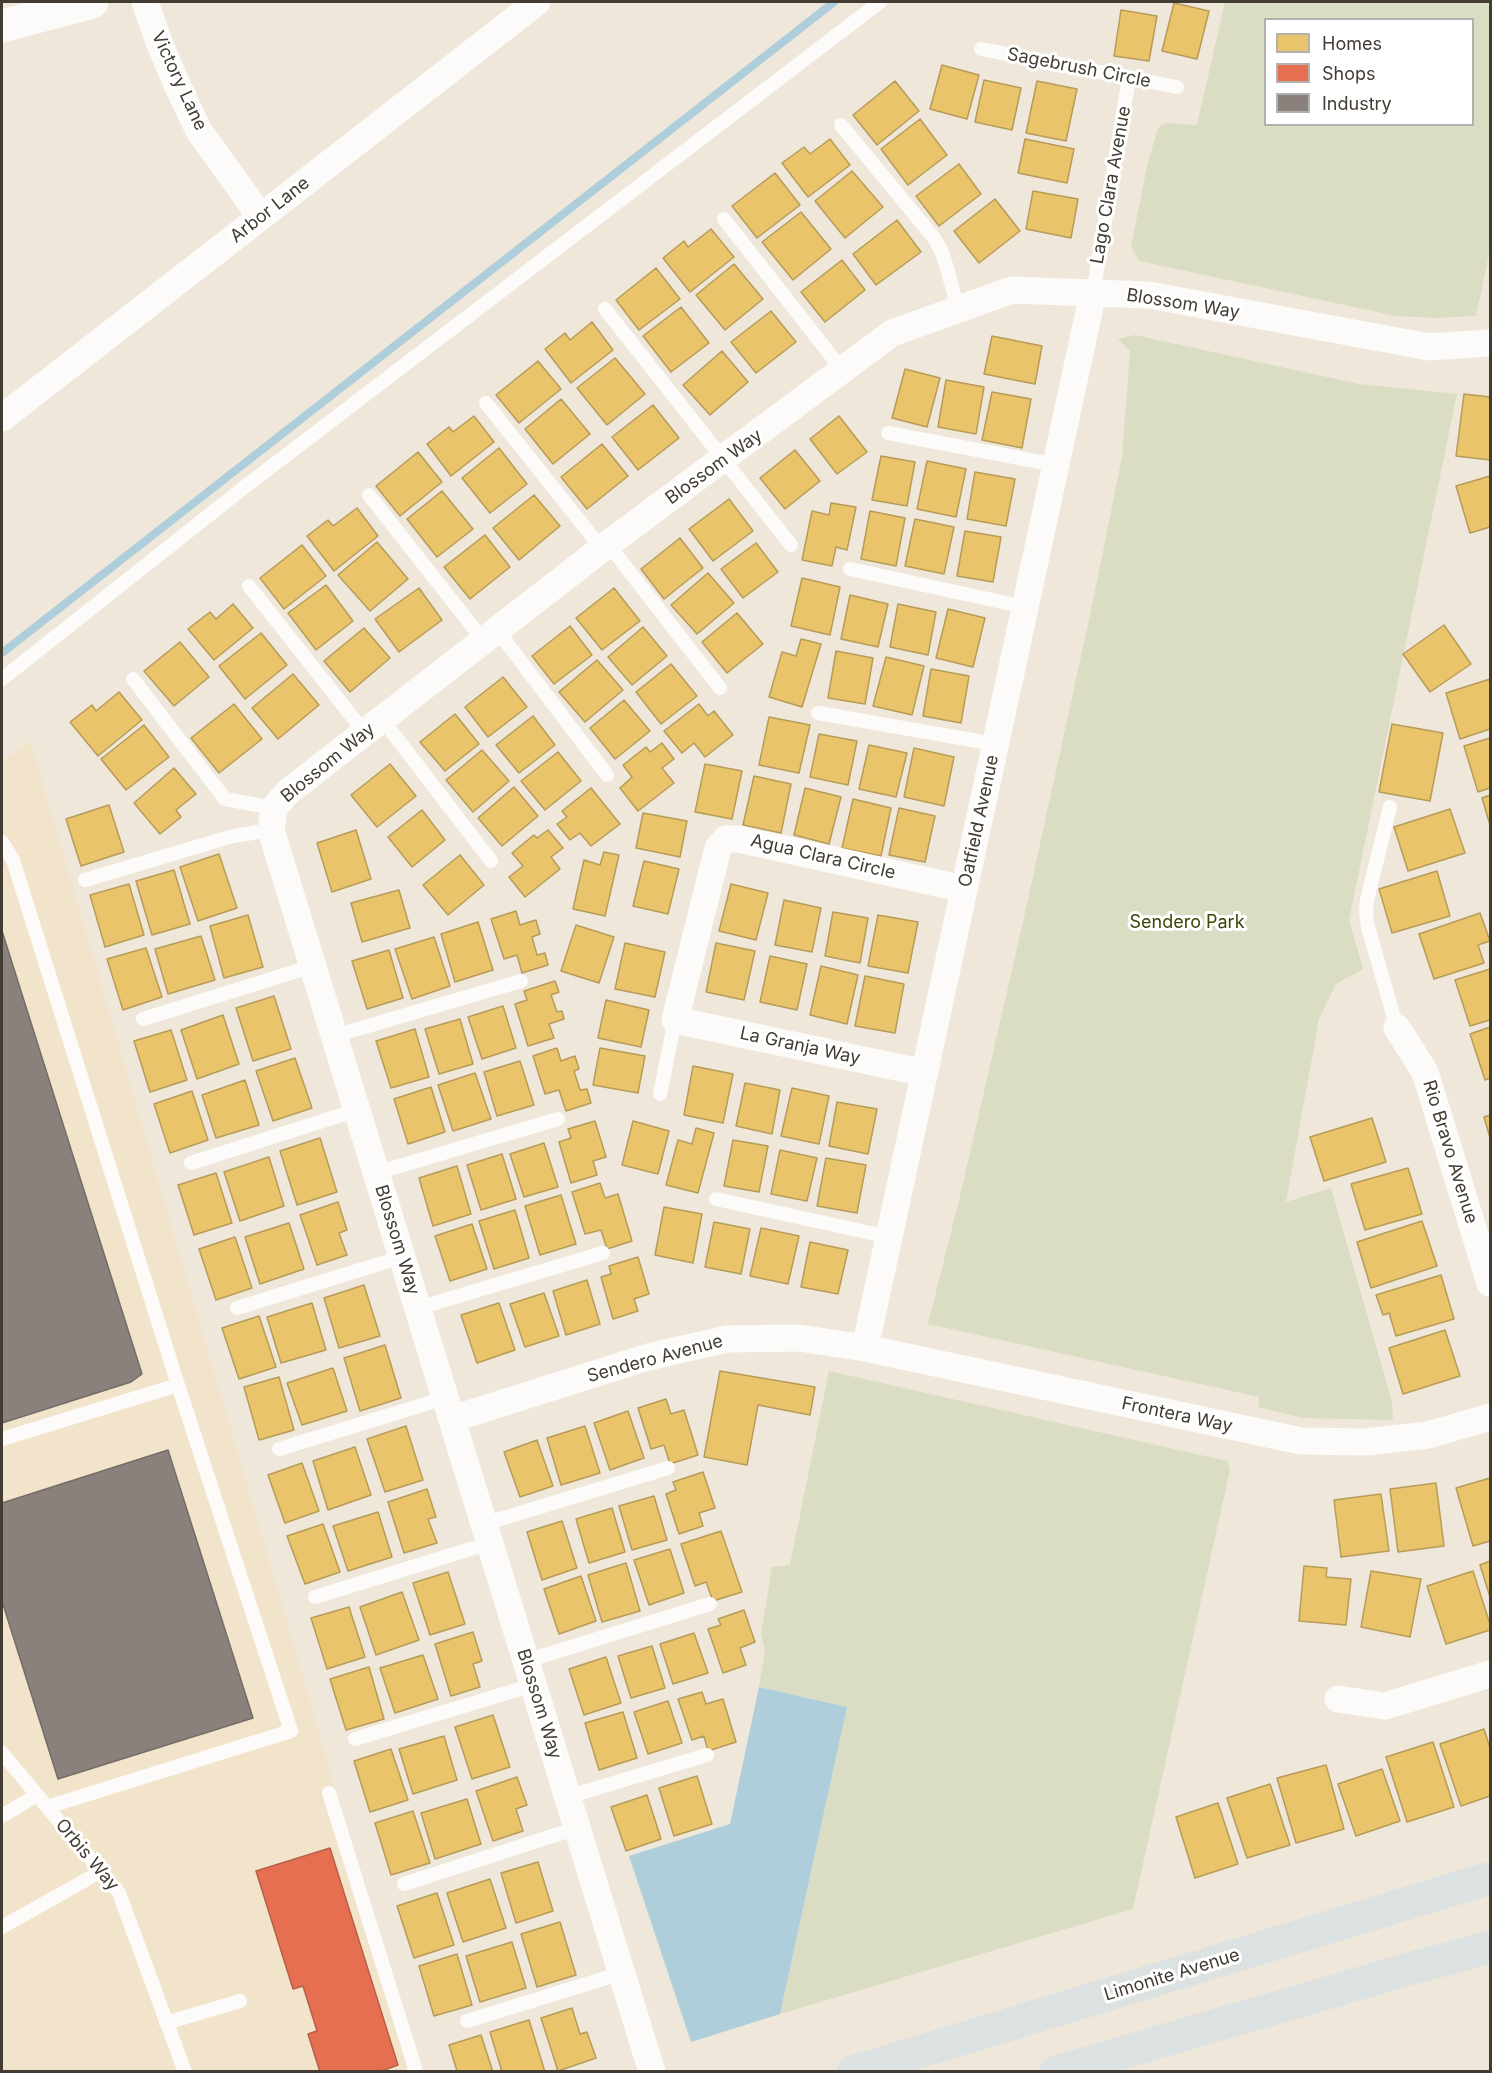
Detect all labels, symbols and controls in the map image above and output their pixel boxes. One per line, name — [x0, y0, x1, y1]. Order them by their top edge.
legend — [1264, 18, 1474, 126]
street label: Victory Lane — [147, 28, 211, 134]
text: Homes — [1322, 33, 1382, 54]
street label: Sagebrush Circle — [1005, 43, 1153, 93]
text: Shops — [1322, 63, 1376, 84]
text: Industry — [1322, 93, 1392, 114]
street label: Lago Clara Avenue — [1086, 104, 1136, 266]
street label: Arbor Lane — [226, 172, 314, 248]
street label: Blossom Way — [1125, 284, 1241, 324]
street label: Blossom Way — [661, 425, 767, 509]
street label: Blossom Way — [277, 719, 379, 807]
street label: Oatfield Avenue — [954, 753, 1004, 889]
street label: Agua Clara Circle — [748, 830, 898, 884]
park label: Sendero Park — [1129, 912, 1245, 934]
street label: La Granja Way — [738, 1023, 862, 1069]
street label: Rio Bravo Avenue — [1418, 1078, 1482, 1226]
street label: Blossom Way — [370, 1182, 424, 1298]
street label: Sendero Avenue — [585, 1330, 725, 1388]
street label: Frontera Way — [1120, 1393, 1234, 1437]
street label: Blossom Way — [512, 1646, 566, 1762]
street label: Orbis Way — [51, 1815, 123, 1895]
street label: Limonite Avenue — [1102, 1944, 1242, 2006]

